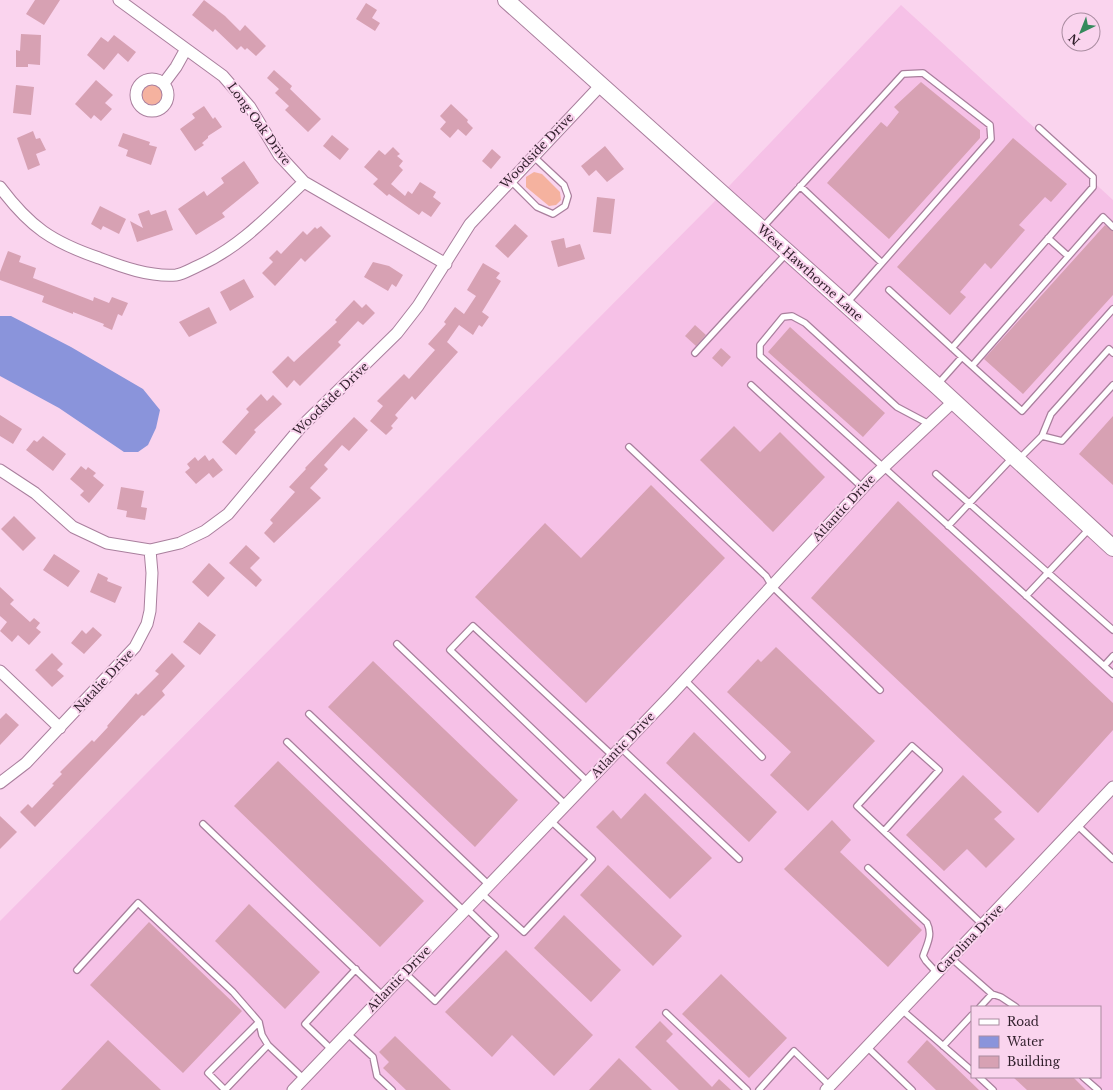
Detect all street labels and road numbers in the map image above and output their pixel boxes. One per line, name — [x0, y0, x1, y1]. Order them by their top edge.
street label: Long Oak Drive — [224, 80, 294, 168]
street label: Woodside Drive — [496, 110, 577, 192]
street label: West Hawthorne Lane — [754, 221, 866, 324]
street label: Woodside Drive — [289, 359, 372, 439]
street label: Atlantic Drive — [808, 471, 878, 545]
street label: Natalie Drive — [71, 646, 137, 715]
street label: Atlantic Drive — [587, 709, 658, 781]
street label: Carolina Drive — [933, 901, 1006, 976]
street label: Atlantic Drive — [363, 943, 434, 1015]

